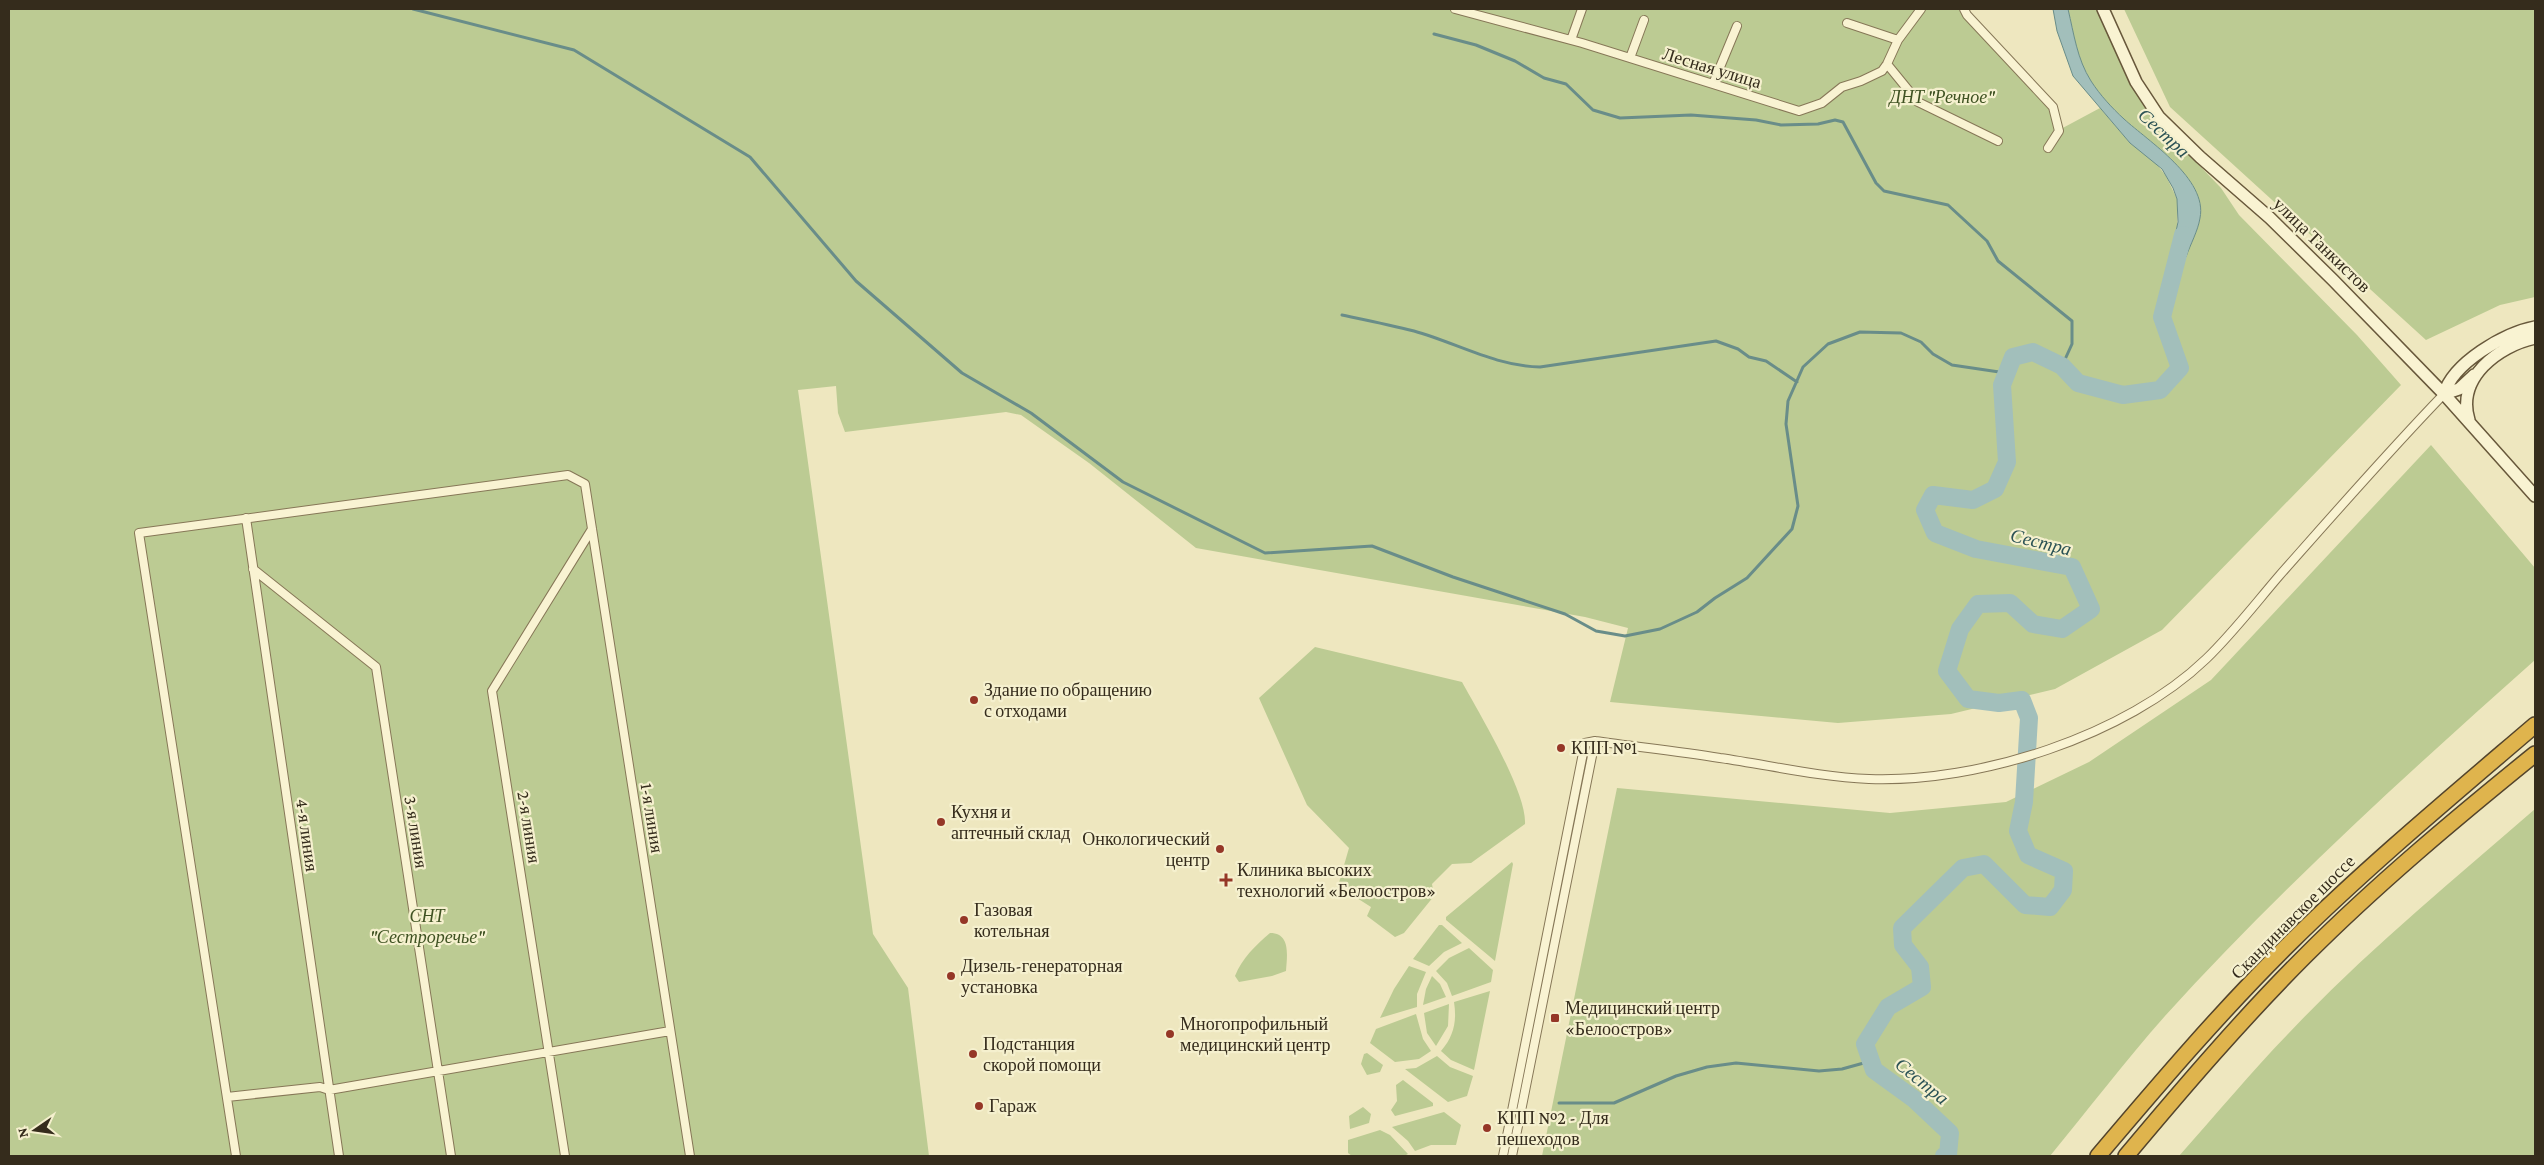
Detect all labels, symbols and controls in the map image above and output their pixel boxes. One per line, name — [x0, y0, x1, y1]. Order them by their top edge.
street label: Лесная улица — [1660, 43, 1764, 93]
park label: ДНТ "Речное" — [1887, 87, 1995, 107]
water label: Сестра — [2134, 104, 2194, 162]
street label: улица Танкистов — [2269, 194, 2375, 296]
water label: Сестра — [2008, 524, 2074, 560]
place label: Здание по обращению с отходами — [984, 680, 1152, 721]
marker: Здание по обращению с отходами — [968, 694, 980, 706]
place label: КПП №1 — [1571, 738, 1637, 758]
marker: КПП №1 — [1555, 742, 1567, 754]
street label: 1-я линия — [637, 782, 667, 854]
street label: 2-я линия — [513, 789, 545, 865]
street label: 3-я линия — [400, 794, 432, 870]
street label: 4-я линия — [292, 797, 322, 873]
place label: Кухня и аптечный склад — [951, 802, 1070, 843]
marker: Кухня и аптечный склад — [935, 816, 947, 828]
place label: Онкологический центр — [1082, 829, 1210, 870]
marker: Онкологический центр — [1214, 843, 1226, 855]
street label: Скандинавское шоссе — [2227, 851, 2359, 983]
place label: Клиника высоких технологий «Белоостров» — [1237, 860, 1436, 901]
marker: Клиника высоких технологий «Белоостров» — [1219, 873, 1233, 887]
place label: Газовая котельная — [974, 900, 1050, 941]
park label: СНТ "Сестроречье" — [370, 906, 485, 947]
marker: Газовая котельная — [958, 914, 970, 926]
place label: Дизель-генераторная установка — [961, 956, 1123, 997]
marker: Дизель-генераторная установка — [945, 970, 957, 982]
place label: Медицинский центр «Белоостров» — [1565, 998, 1720, 1039]
marker: Медицинский центр «Белоостров» — [1549, 1012, 1561, 1024]
place label: Многопрофильный медицинский центр — [1180, 1014, 1331, 1055]
marker: Многопрофильный медицинский центр — [1164, 1028, 1176, 1040]
place label: Подстанция скорой помощи — [983, 1034, 1101, 1075]
marker: Подстанция скорой помощи — [967, 1048, 979, 1060]
water label: Сестра — [1891, 1053, 1953, 1109]
place label: Гараж — [989, 1096, 1037, 1116]
marker: Гараж — [973, 1100, 985, 1112]
north arrow — [10, 1105, 60, 1155]
place label: КПП №2 - Для пешеходов — [1497, 1108, 1609, 1149]
marker: КПП №2 - Для пешеходов — [1481, 1122, 1493, 1134]
text: N — [13, 1126, 31, 1139]

